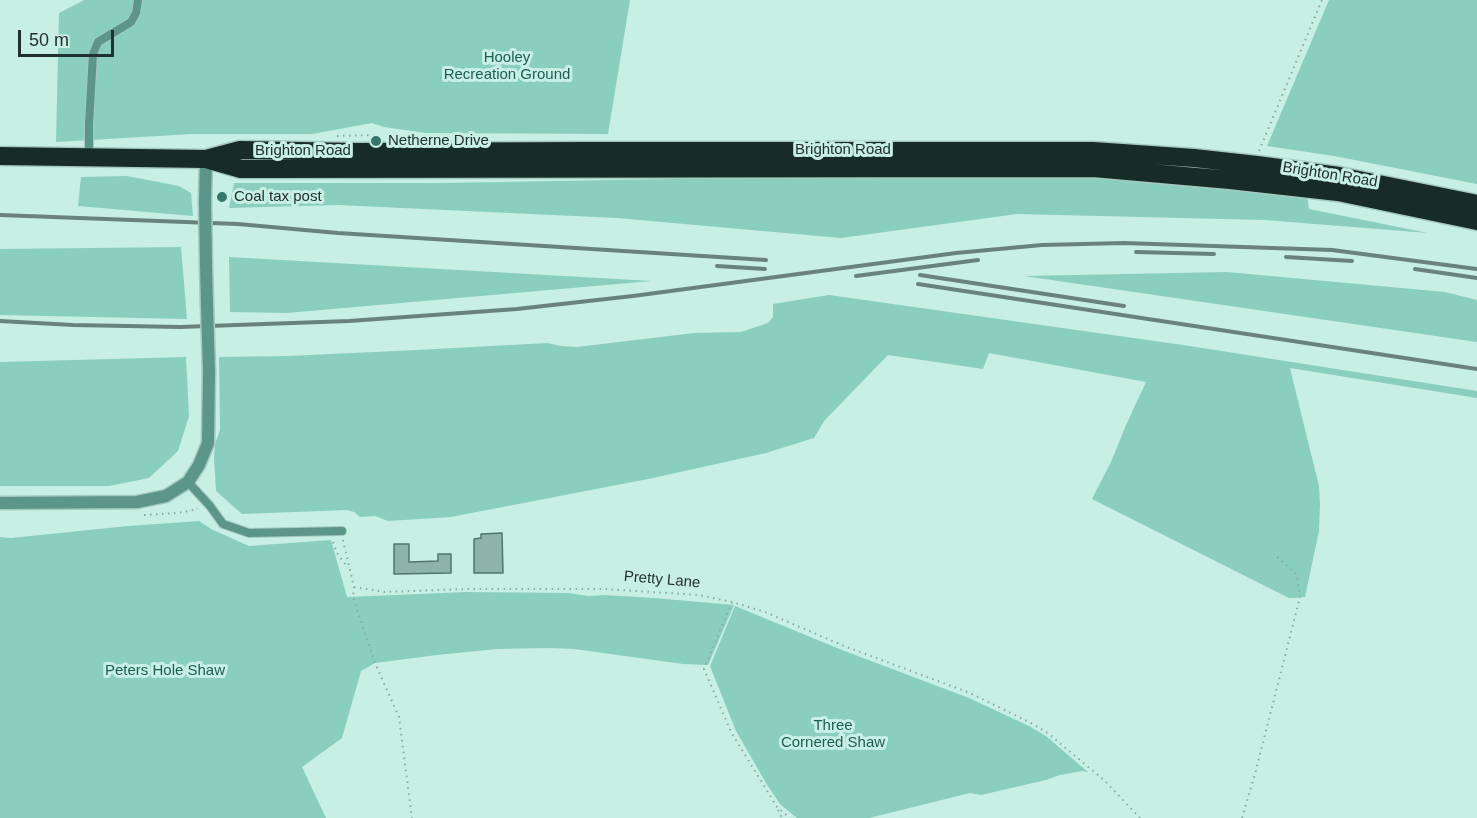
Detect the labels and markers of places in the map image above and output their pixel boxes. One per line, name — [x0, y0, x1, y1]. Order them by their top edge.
place label: Netherne Drive — [388, 132, 489, 150]
marker: Netherne Drive — [369, 134, 383, 148]
place label: Coal tax post — [234, 188, 322, 206]
marker: Coal tax post — [215, 190, 229, 204]

